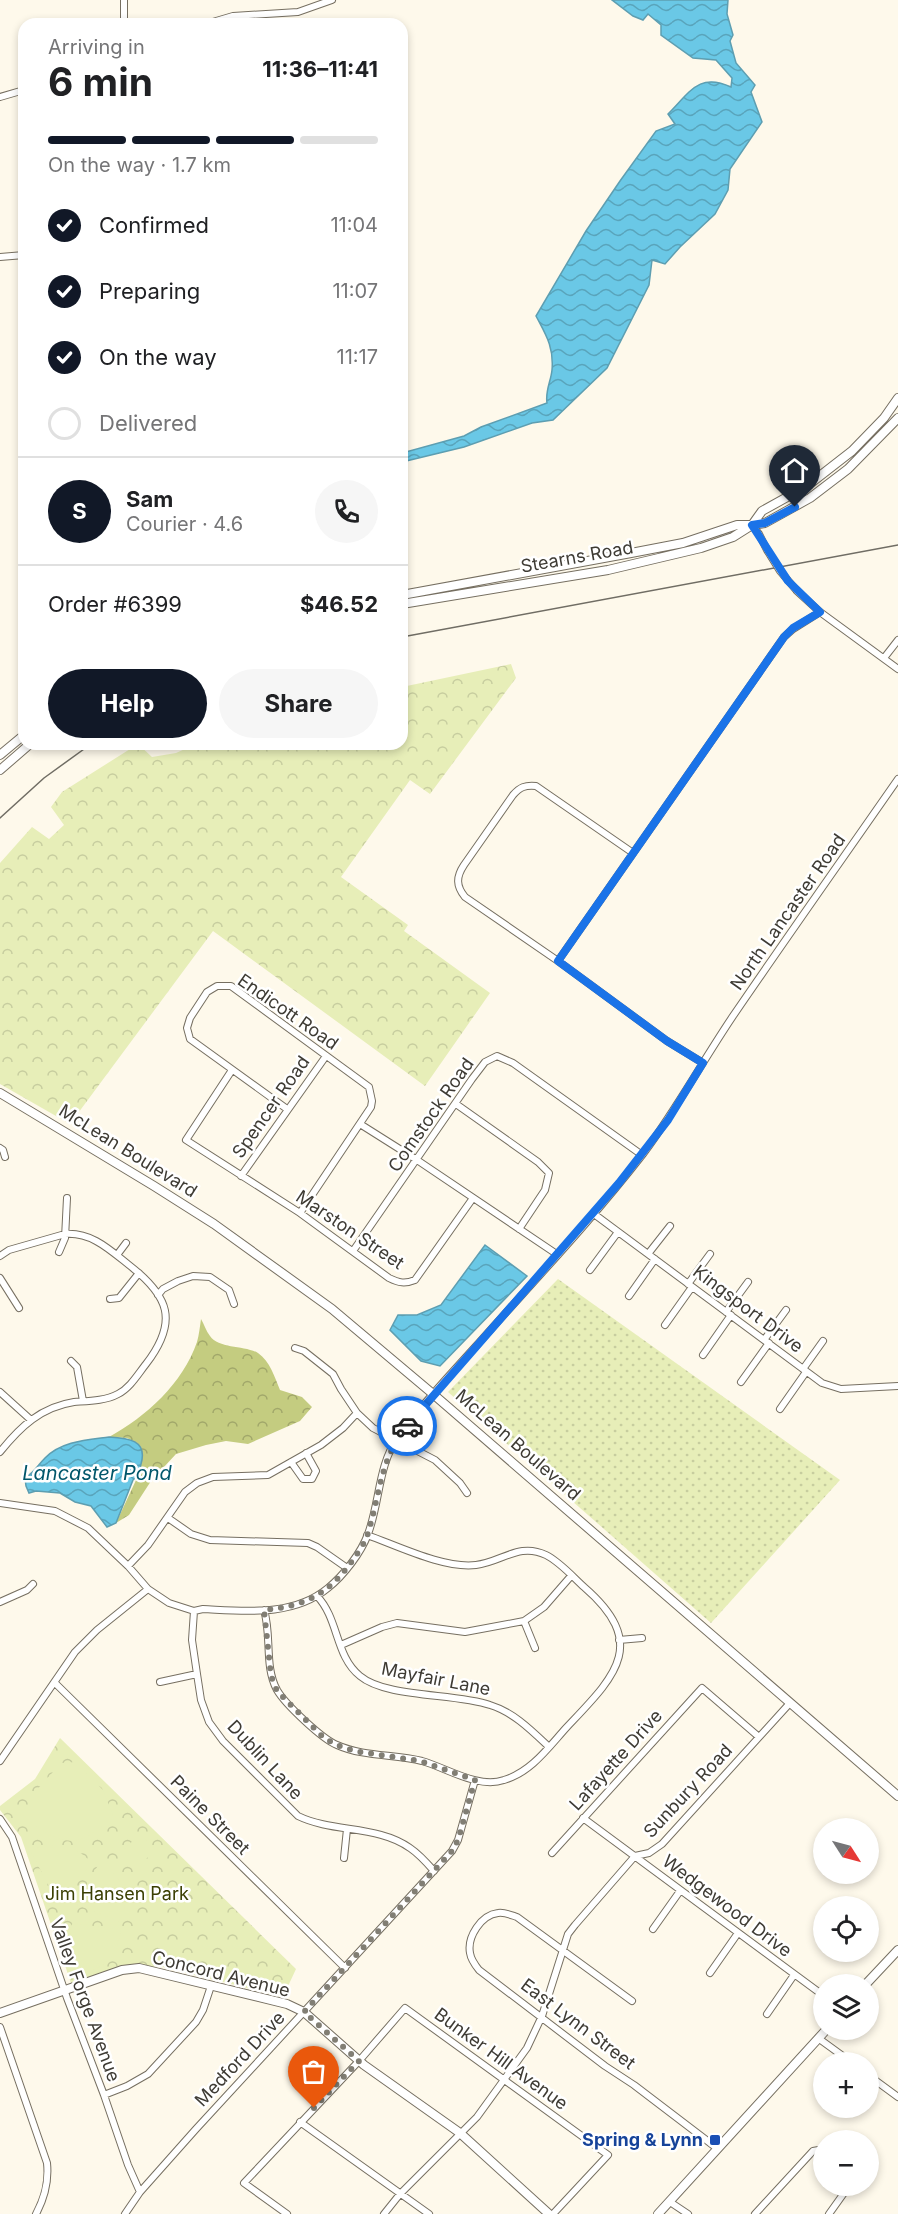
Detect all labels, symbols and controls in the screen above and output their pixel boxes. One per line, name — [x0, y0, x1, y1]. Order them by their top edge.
text: Arriving in — [48, 35, 145, 59]
text: 11:36–11:41 — [262, 56, 378, 82]
text: 6 min — [48, 58, 153, 105]
text: On the way · 1.7 km — [48, 153, 231, 177]
icon: check — [48, 209, 81, 242]
text: Confirmed — [99, 212, 209, 238]
text: 11:04 — [330, 213, 378, 237]
icon: check — [48, 275, 81, 308]
text: Preparing — [99, 278, 200, 304]
text: 11:07 — [332, 279, 378, 303]
icon: check — [48, 341, 81, 374]
text: On the way — [99, 344, 217, 370]
text: 11:17 — [337, 345, 378, 369]
text: Delivered — [99, 410, 197, 436]
pin — [769, 445, 820, 507]
icon: home — [778, 454, 811, 487]
button: phone — [315, 480, 378, 543]
text: Sam — [126, 486, 173, 512]
text: S — [72, 498, 87, 524]
text: Courier · 4.6 — [126, 512, 243, 536]
street label: Stearns Road — [519, 536, 635, 577]
text: Order #6399 — [48, 591, 182, 617]
text: $46.52 — [300, 591, 378, 617]
button: Help — [48, 669, 207, 738]
button: Share — [219, 669, 378, 738]
street label: North Lancaster Road — [726, 830, 849, 994]
street label: Endicott Road — [234, 969, 343, 1054]
street label: Spencer Road — [228, 1052, 314, 1162]
street label: Comstock Road — [383, 1054, 478, 1176]
street label: McLean Boulevard — [55, 1100, 201, 1201]
street label: Marston Street — [292, 1186, 408, 1273]
street label: Kingsport Drive — [689, 1260, 807, 1357]
street label: McLean Boulevard — [452, 1385, 585, 1505]
courier — [377, 1396, 437, 1456]
icon: car — [391, 1410, 424, 1443]
water label: Lancaster Pond — [22, 1461, 172, 1485]
street label: Mayfair Lane — [380, 1658, 492, 1699]
street label: Lafayette Drive — [565, 1705, 666, 1814]
street label: Dublin Lane — [223, 1716, 307, 1804]
street label: Sunbury Road — [639, 1740, 736, 1842]
street label: Paine Street — [167, 1771, 254, 1859]
north arrow — [813, 1818, 879, 1884]
map controls — [813, 1818, 879, 2196]
street label: Wedgewood Drive — [659, 1850, 796, 1961]
park label: Jim Hansen Park — [45, 1883, 189, 1904]
button: locate — [813, 1896, 879, 1962]
street label: Valley Forge Avenue — [46, 1915, 125, 2085]
street label: Concord Avenue — [150, 1946, 292, 2001]
street label: East Lynn Street — [517, 1974, 640, 2073]
button: layers — [813, 1974, 879, 2040]
street label: Bunker Hill Avenue — [431, 2003, 572, 2114]
street label: Medford Drive — [190, 2007, 289, 2110]
pin — [288, 2046, 339, 2108]
button: + — [813, 2052, 879, 2118]
icon: bag — [297, 2055, 330, 2088]
place label: Spring & Lynn — [582, 2129, 703, 2150]
button: − — [813, 2130, 879, 2196]
marker: Spring & Lynn — [708, 2133, 722, 2147]

